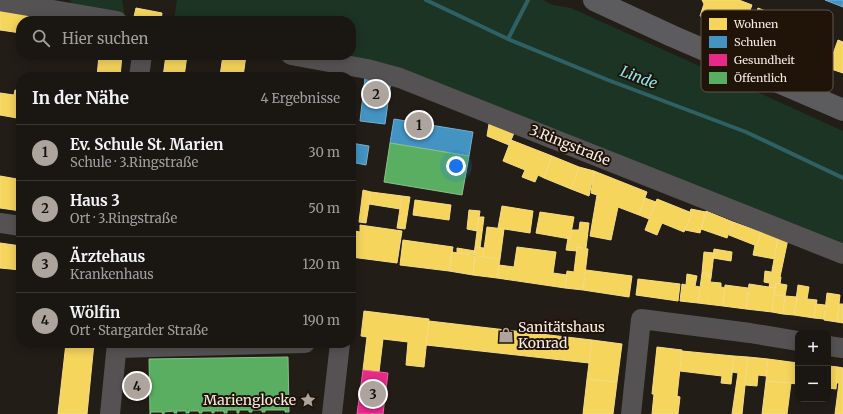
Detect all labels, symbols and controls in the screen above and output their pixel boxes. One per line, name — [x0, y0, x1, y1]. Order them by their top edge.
legend — [701, 10, 833, 92]
search box — [16, 16, 356, 60]
text: Wohnen — [733, 17, 779, 31]
icon: search — [30, 27, 52, 49]
text: Hier suchen — [62, 29, 149, 48]
text: Schulen — [734, 35, 777, 49]
text: Gesundheit — [734, 53, 796, 67]
water label: Linde — [618, 61, 661, 93]
text: Öffentlich — [734, 71, 788, 85]
pin: 2 — [363, 79, 389, 109]
text: In der Nähe — [32, 87, 129, 109]
text: 4 Ergebnisse — [260, 90, 340, 107]
pin: 1 — [406, 110, 432, 140]
street label: 3.Ringstraße — [527, 121, 613, 169]
text: Ev. Schule St. Marien — [70, 135, 223, 154]
text: 1 — [42, 144, 48, 161]
text: 30 m — [308, 144, 340, 161]
text: Schule · 3.Ringstraße — [70, 154, 198, 171]
your location — [446, 156, 466, 176]
text: Haus 3 — [70, 191, 120, 210]
text: 2 — [41, 200, 49, 217]
text: 50 m — [308, 200, 340, 217]
text: Ort · 3.Ringstraße — [70, 210, 177, 227]
text: Ärztehaus — [70, 247, 145, 266]
text: 3 — [41, 256, 49, 273]
text: 120 m — [302, 256, 340, 273]
text: Krankenhaus — [70, 266, 154, 283]
text: Wölfin — [70, 303, 120, 322]
text: 4 — [41, 312, 49, 329]
text: 190 m — [303, 312, 340, 329]
place label: Sanitätshaus Konrad — [518, 318, 605, 352]
text: Ort · Stargarder Straße — [70, 322, 208, 339]
shop icon: Sanitätshaus Konrad — [497, 326, 515, 344]
map controls — [795, 330, 831, 402]
button: + — [795, 330, 831, 366]
button: − — [795, 366, 831, 402]
pin: 4 — [124, 371, 150, 401]
pin: 3 — [360, 379, 386, 409]
place label: Marienglocke — [203, 391, 296, 409]
place icon: Marienglocke — [299, 391, 317, 409]

